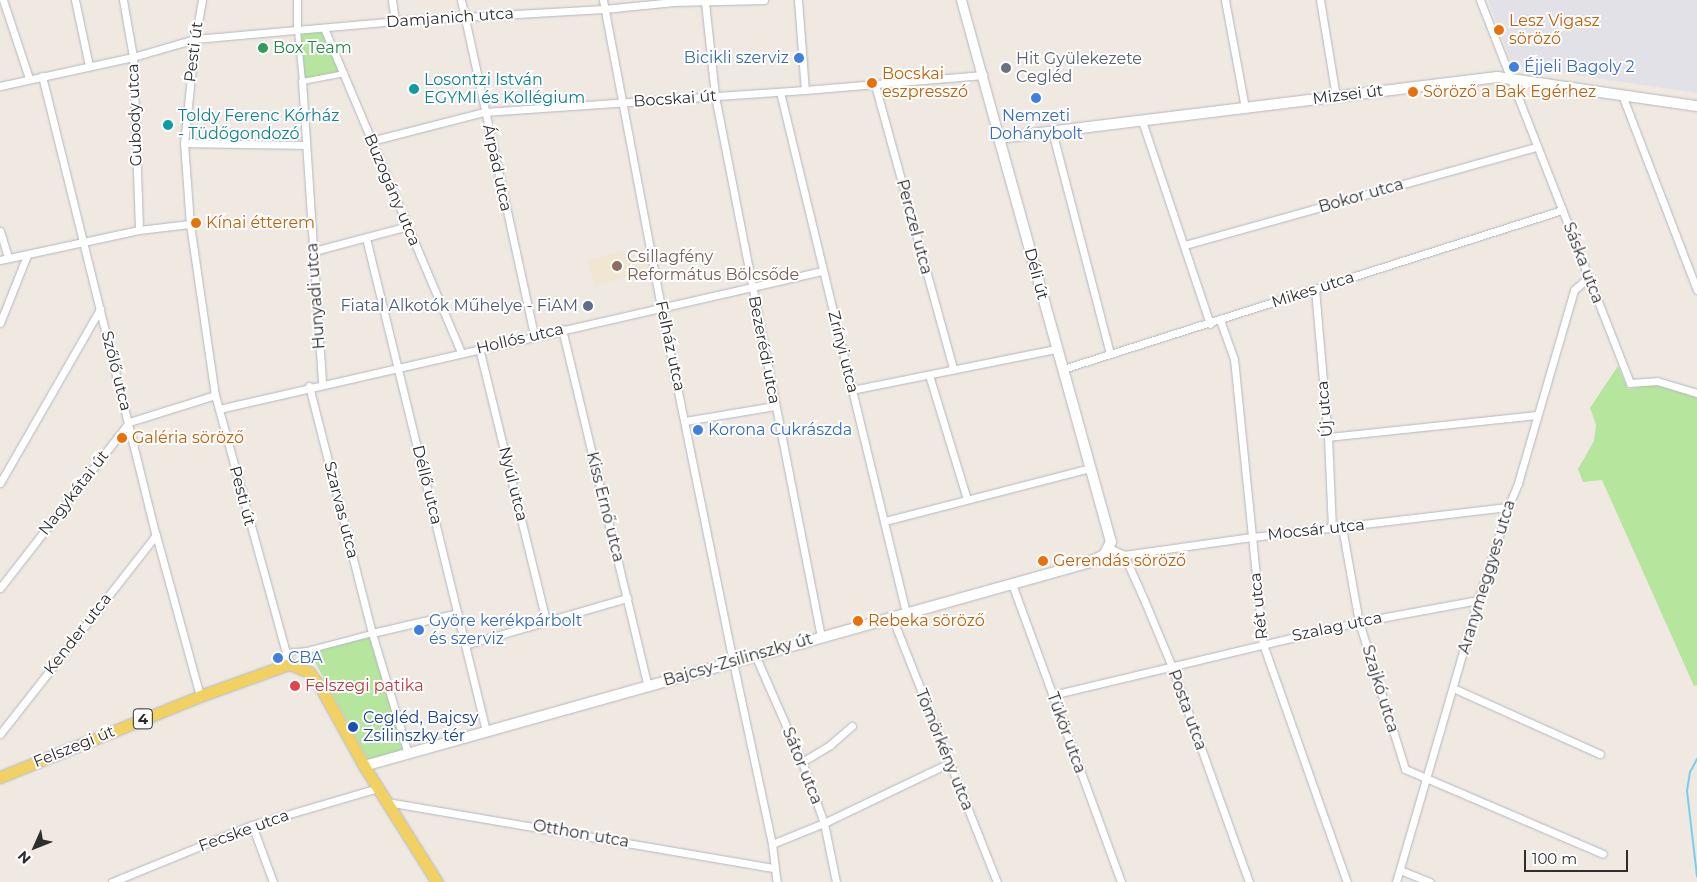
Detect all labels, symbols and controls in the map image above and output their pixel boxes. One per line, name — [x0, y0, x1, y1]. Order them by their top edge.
street label: Damjanich utca — [386, 4, 514, 32]
place label: Lesz Vigasz söröző — [1509, 11, 1600, 49]
street label: Pesti út — [181, 21, 207, 83]
marker: Lesz Vigasz söröző — [1493, 24, 1505, 36]
place label: Box Team — [273, 38, 352, 58]
marker: Box Team — [257, 42, 269, 54]
place label: Bicikli szerviz — [684, 48, 789, 68]
place label: Hit Gyülekezete Cegléd — [1016, 49, 1142, 87]
marker: Bicikli szerviz — [793, 52, 805, 64]
place label: Éjjeli Bagoly 2 — [1524, 57, 1635, 77]
marker: Éjjeli Bagoly 2 — [1508, 61, 1520, 73]
marker: Hit Gyülekezete Cegléd — [1000, 62, 1012, 74]
street label: Gubody utca — [124, 63, 146, 167]
place label: Bocskai eszpresszó — [882, 64, 968, 102]
place label: Losontzi István EGYMI és Kollégium — [424, 70, 585, 108]
marker: Bocskai eszpresszó — [866, 77, 878, 89]
street label: Mizsei út — [1312, 81, 1384, 109]
place label: Söröző a Bak Egérhez — [1423, 82, 1596, 102]
marker: Losontzi István EGYMI és Kollégium — [408, 83, 420, 95]
marker: Söröző a Bak Egérhez — [1407, 86, 1419, 98]
street label: Bocskai út — [633, 87, 717, 111]
marker: Nemzeti Dohánybolt — [1030, 92, 1042, 104]
place label: Toldy Ferenc Kórház - Tüdőgondozó — [178, 106, 339, 144]
place label: Nemzeti Dohánybolt — [989, 106, 1083, 144]
marker: Toldy Ferenc Kórház - Tüdőgondozó — [162, 119, 174, 131]
street label: Árpád utca — [478, 123, 516, 213]
street label: Buzogány utca — [360, 131, 424, 249]
street label: Bokor utca — [1316, 175, 1406, 217]
street label: Perczel utca — [892, 177, 936, 277]
place label: Kínai étterem — [206, 213, 315, 233]
marker: Kínai étterem — [190, 217, 202, 229]
street label: Sáska utca — [1559, 220, 1607, 306]
street label: Hunyadi utca — [303, 242, 329, 350]
street label: Déli út — [1020, 246, 1052, 302]
place label: Csillagfény Református Bölcsőde — [627, 247, 799, 285]
marker: Csillagfény Református Bölcsőde — [611, 260, 623, 272]
street label: Mikes utca — [1269, 268, 1357, 312]
street label: Bezerédi utca — [744, 294, 784, 406]
place label: Fiatal Alkotók Műhelye - FiAM — [340, 296, 578, 316]
street label: Felház utca — [651, 299, 689, 393]
marker: Fiatal Alkotók Műhelye - FiAM — [582, 300, 594, 312]
street label: Zrínyi utca — [824, 309, 862, 395]
street label: Hollós utca — [474, 320, 566, 358]
street label: Szőlő utca — [97, 329, 135, 413]
street label: Új utca — [1313, 380, 1337, 438]
place label: Korona Cukrászda — [708, 420, 852, 440]
marker: Korona Cukrászda — [692, 424, 704, 436]
place label: Galéria söröző — [132, 428, 244, 448]
marker: Galéria söröző — [116, 432, 128, 444]
street label: Déllő utca — [408, 443, 446, 527]
street label: Nyúl utca — [494, 445, 532, 523]
street label: Nagykátai út — [35, 447, 113, 539]
street label: Kiss Ernő utca — [582, 450, 628, 564]
street label: Szarvas utca — [320, 459, 362, 561]
street label: Pesti út — [225, 464, 259, 528]
street label: Aranymeggyes utca — [1454, 498, 1520, 656]
street label: Mocsár utca — [1266, 515, 1366, 545]
place label: Gerendás söröző — [1053, 551, 1186, 571]
marker: Gerendás söröző — [1037, 555, 1049, 567]
street label: Rét utca — [1246, 572, 1272, 640]
street label: Kender utca — [40, 589, 116, 679]
street label: Szalag utca — [1290, 608, 1384, 646]
place label: Györe kerékpárbolt és szerviz — [429, 611, 582, 649]
place label: Rebeka söröző — [868, 611, 985, 631]
marker: Rebeka söröző — [852, 615, 864, 627]
marker: Györe kerékpárbolt és szerviz — [413, 624, 425, 636]
street label: Bajcsy-Zsilinszky út — [661, 629, 815, 691]
street label: Szajkó utca — [1358, 643, 1402, 735]
place label: CBA — [288, 648, 323, 668]
marker: CBA — [272, 652, 284, 664]
street label: Posta utca — [1164, 667, 1210, 753]
place label: Felszegi patika — [305, 676, 424, 696]
marker: Felszegi patika — [289, 680, 301, 692]
street label: Tömörkény utca — [911, 686, 977, 814]
street label: Tükör utca — [1042, 690, 1090, 776]
road number: 4 — [132, 706, 154, 732]
place label: Cegléd, Bajcsy Zsilinszky tér — [363, 708, 478, 746]
marker: Cegléd, Bajcsy Zsilinszky tér — [347, 721, 359, 733]
street label: Felszegi út — [31, 722, 117, 772]
street label: Sátor utca — [778, 725, 826, 807]
street label: Fecske utca — [196, 806, 292, 856]
street label: Otthon utca — [531, 816, 631, 852]
north arrow — [10, 822, 60, 872]
scale bar — [1527, 840, 1631, 872]
text: N — [14, 847, 35, 868]
text: 100 m — [1532, 849, 1577, 868]

